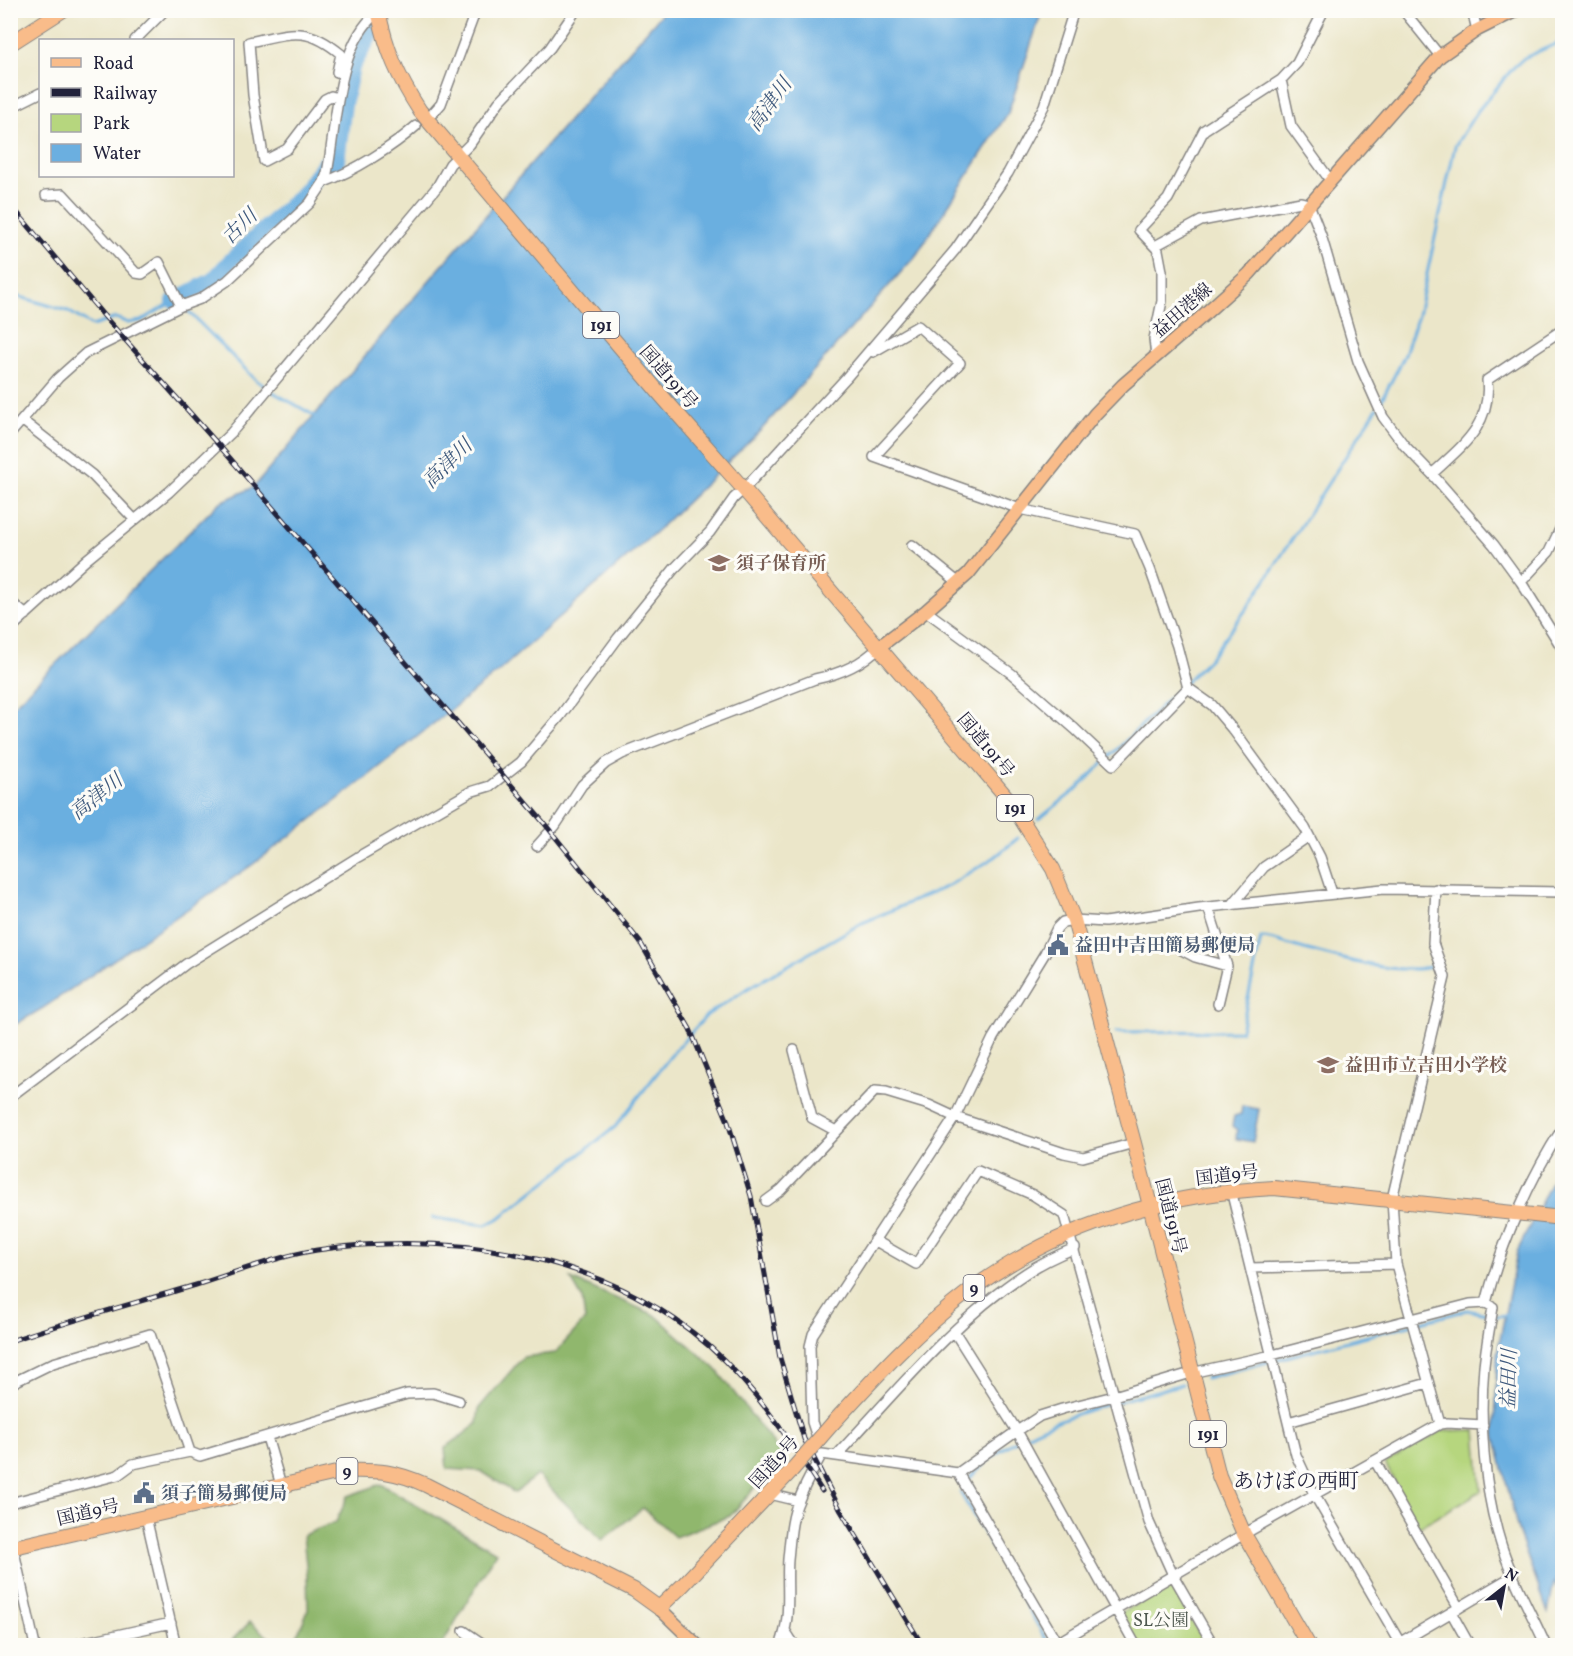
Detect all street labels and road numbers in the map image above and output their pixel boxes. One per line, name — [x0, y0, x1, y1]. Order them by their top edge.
street label: 益田港線 — [1148, 278, 1218, 344]
road number: 191 — [583, 312, 619, 338]
street label: 国道191号 — [633, 341, 703, 415]
street label: 国道191号 — [950, 708, 1019, 784]
road number: 191 — [997, 795, 1033, 821]
street label: 国道9号 — [1194, 1160, 1260, 1193]
street label: 国道191号 — [1148, 1176, 1191, 1257]
road number: 9 — [964, 1275, 984, 1301]
road number: 191 — [1190, 1421, 1226, 1447]
street label: 国道9号 — [745, 1431, 806, 1495]
road number: 9 — [336, 1458, 358, 1484]
street label: 国道9号 — [55, 1494, 122, 1533]

